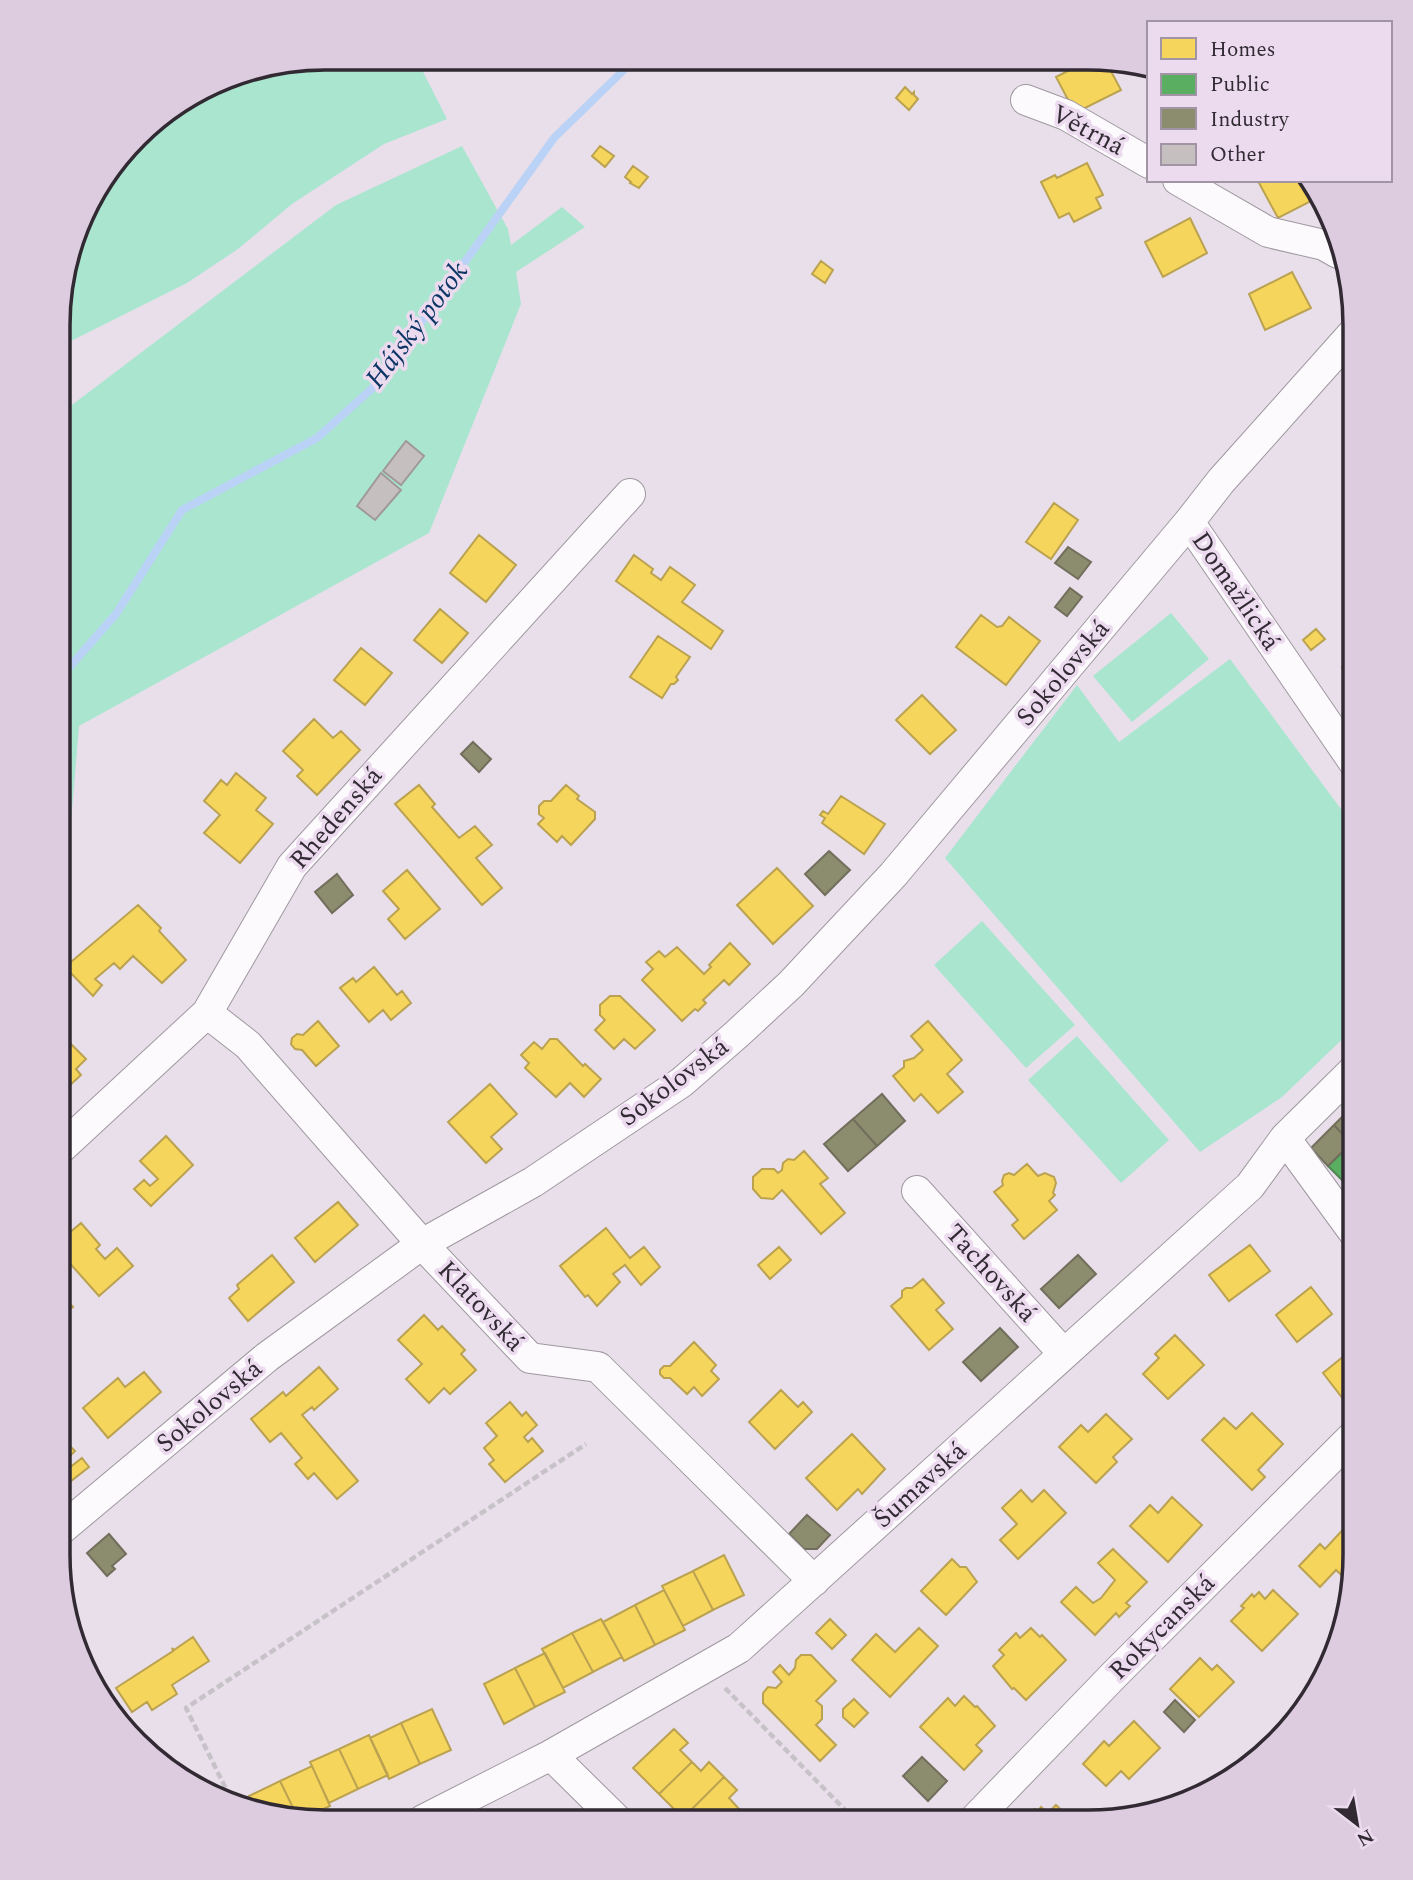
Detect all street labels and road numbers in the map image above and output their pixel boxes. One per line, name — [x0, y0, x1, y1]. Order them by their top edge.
street label: Větrná — [1044, 94, 1132, 166]
street label: Domažlická — [1181, 523, 1291, 659]
street label: Sokolovská — [1006, 611, 1120, 735]
street label: Rhedenská — [280, 757, 392, 878]
street label: Sokolovská — [611, 1027, 738, 1137]
street label: Tachovská — [936, 1215, 1047, 1332]
street label: Klatovská — [428, 1251, 534, 1361]
street label: Sokolovská — [147, 1349, 271, 1463]
street label: Šumavská — [864, 1432, 976, 1538]
street label: Rokycanská — [1100, 1564, 1225, 1689]

